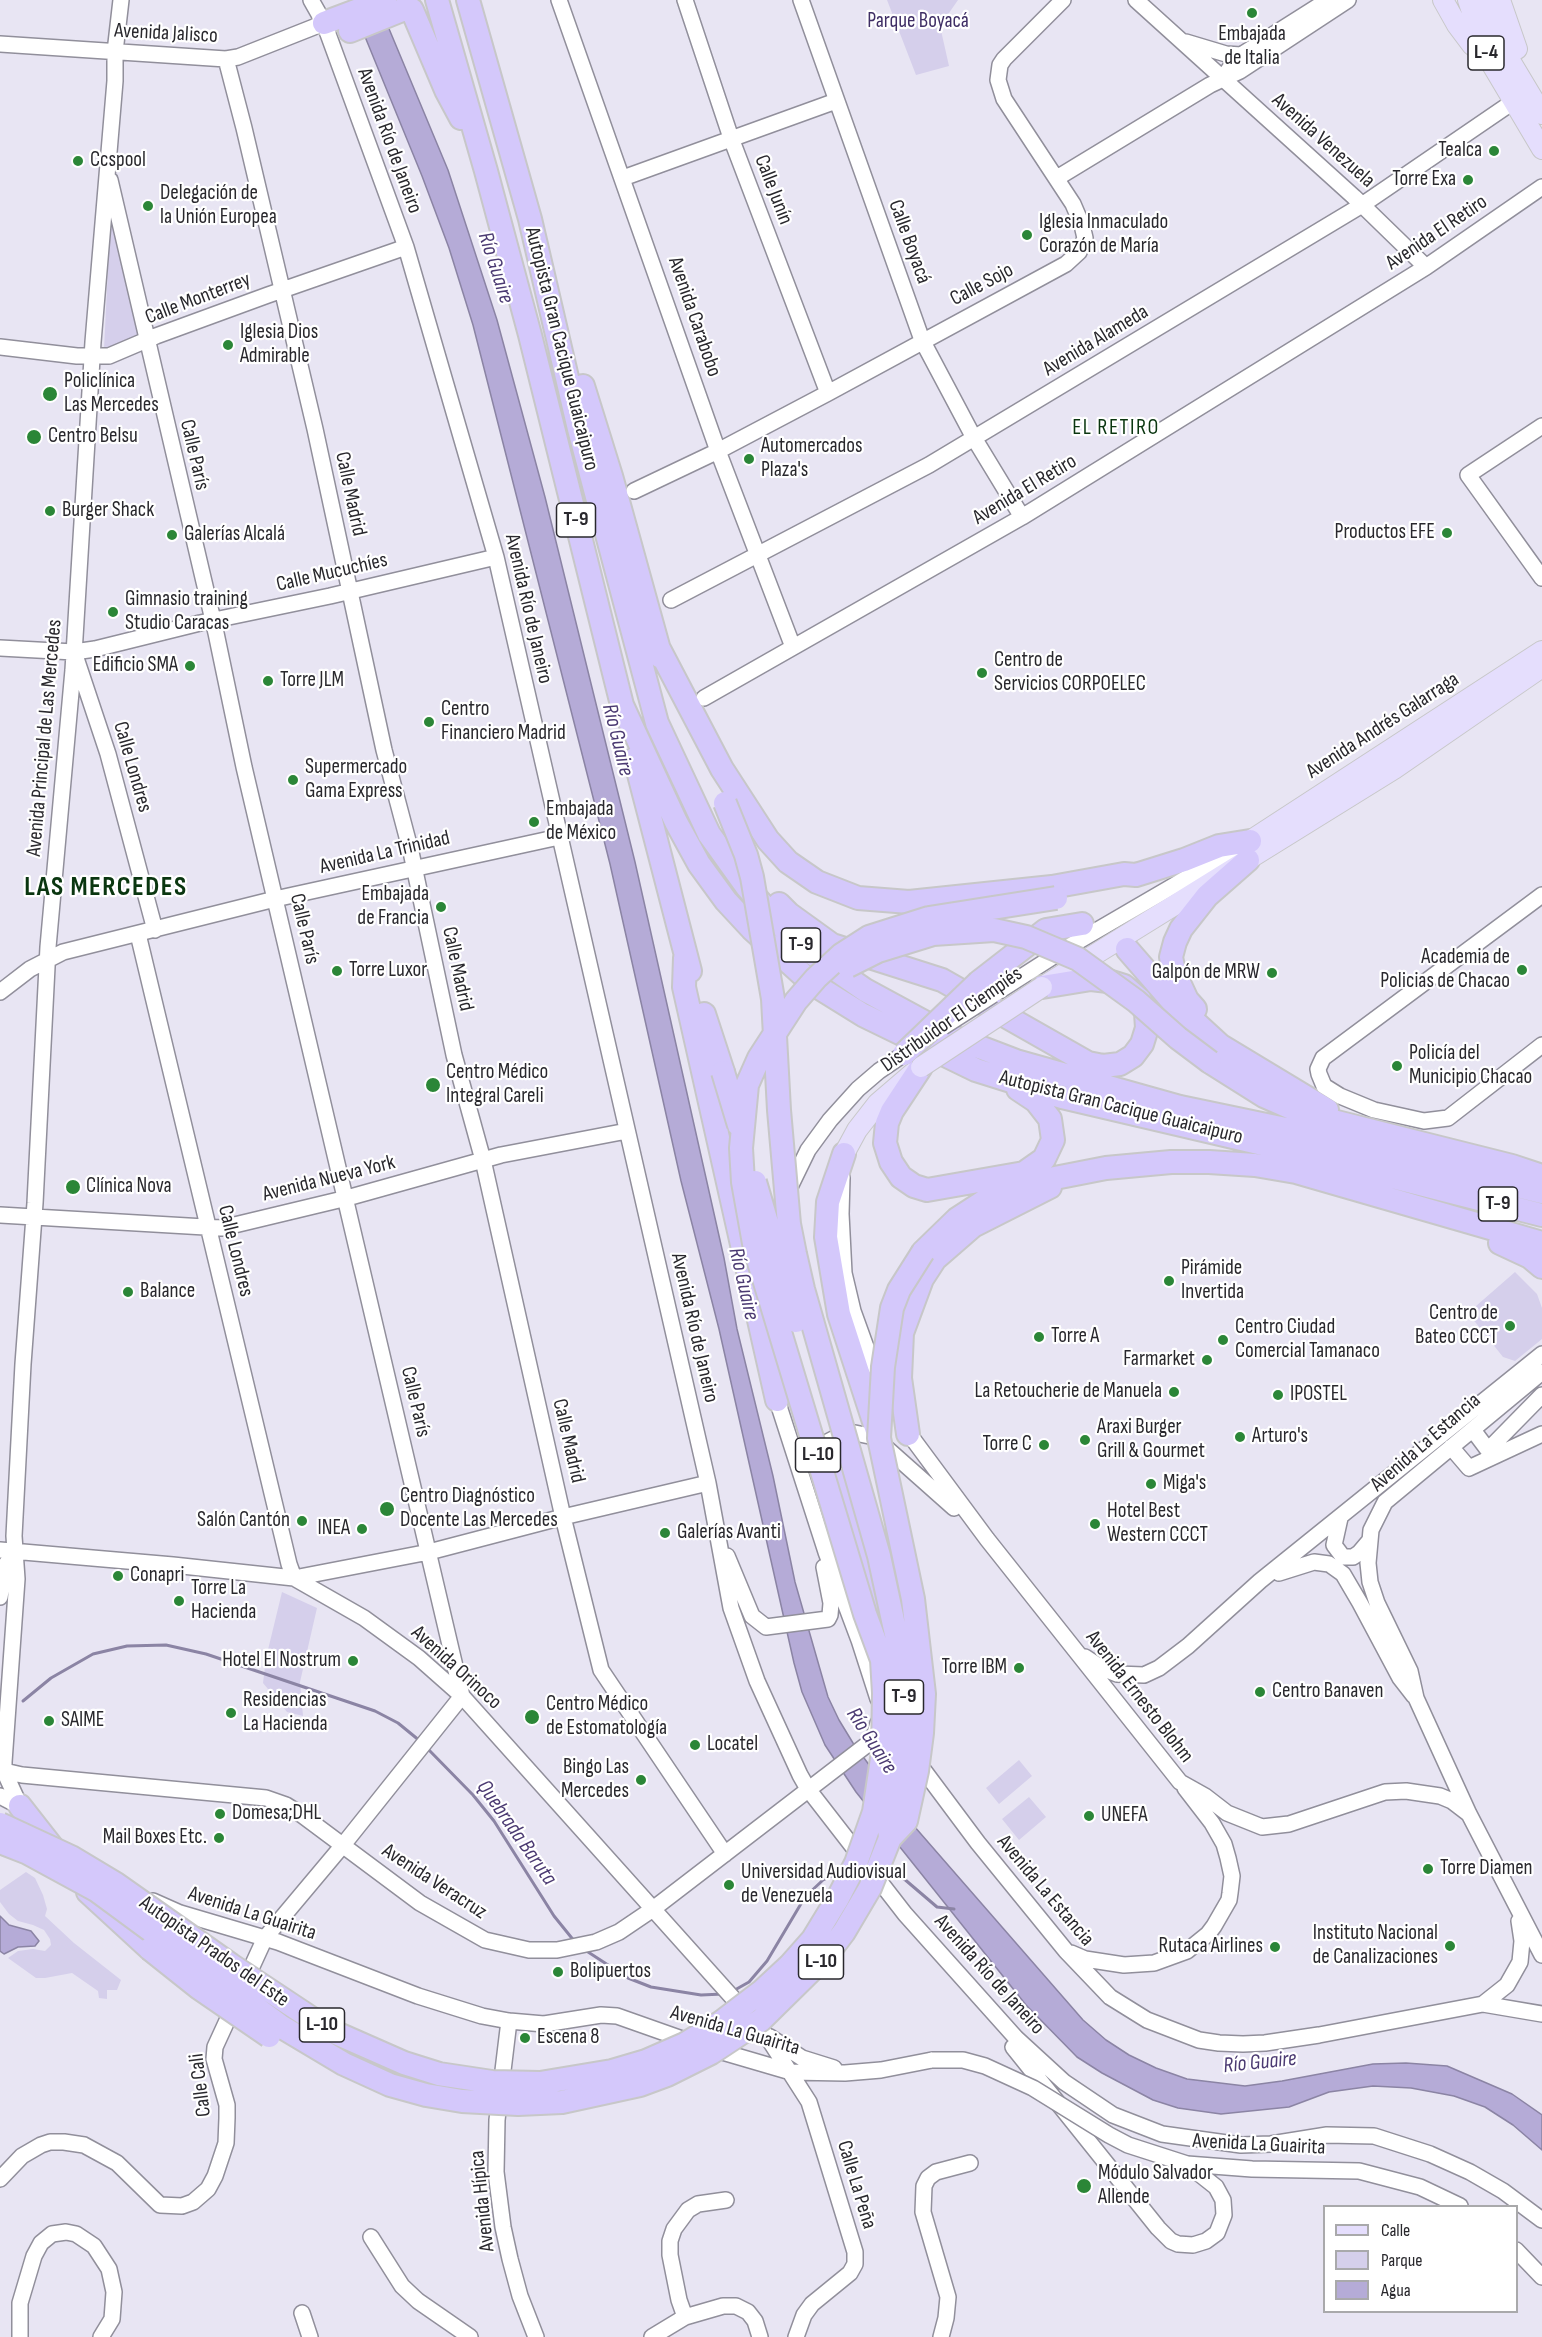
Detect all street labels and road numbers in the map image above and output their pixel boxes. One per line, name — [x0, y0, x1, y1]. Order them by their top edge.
street label: Avenida Jalisco — [114, 19, 218, 49]
road number: L-4 — [1468, 36, 1504, 70]
street label: Avenida Río de Janeiro — [351, 65, 427, 217]
street label: Avenida Venezuela — [1266, 88, 1380, 194]
street label: Calle Junín — [748, 152, 798, 228]
street label: Avenida El Retiro — [1382, 190, 1492, 276]
street label: Calle Boyacá — [882, 197, 936, 287]
street label: Autopista Gran Cacique Guaicaipuro — [519, 225, 603, 473]
street label: Avenida Carabobo — [662, 254, 726, 380]
street label: Calle Sojo — [946, 258, 1018, 312]
street label: Calle Monterrey — [142, 267, 254, 331]
street label: Avenida Alameda — [1039, 300, 1153, 382]
street label: Calle París — [174, 417, 214, 493]
street label: Avenida El Retiro — [969, 449, 1081, 531]
street label: Calle Madrid — [329, 450, 371, 538]
road number: T-9 — [556, 503, 596, 537]
street label: Avenida Río de Janeiro — [499, 532, 557, 686]
street label: Calle Mucuchíes — [274, 548, 390, 598]
street label: Avenida Principal de Las Mercedes — [22, 619, 68, 857]
street label: Avenida Andrés Galarraga — [1302, 667, 1464, 785]
street label: Calle Londres — [107, 719, 157, 815]
street label: Avenida La Trinidad — [317, 826, 453, 880]
street label: Calle París — [284, 891, 324, 967]
street label: Calle Madrid — [436, 925, 478, 1013]
road number: T-9 — [782, 928, 820, 962]
street label: Distribuidor El Ciempiés — [876, 962, 1028, 1078]
street label: Autopista Gran Cacique Guaicaipuro — [997, 1066, 1245, 1150]
street label: Avenida Nueva York — [260, 1150, 398, 1208]
road number: T-9 — [1478, 1187, 1518, 1221]
street label: Calle Londres — [212, 1203, 258, 1299]
street label: Avenida Río de Janeiro — [665, 1251, 723, 1405]
street label: Calle París — [395, 1364, 435, 1440]
street label: Avenida La Estancia — [1366, 1388, 1486, 1498]
street label: Calle Madrid — [546, 1397, 590, 1485]
road number: L-10 — [796, 1438, 840, 1472]
street label: Avenida Orinoco — [405, 1621, 507, 1715]
street label: Avenida Ernesto Blohm — [1080, 1626, 1198, 1768]
road number: T-9 — [884, 1680, 924, 1714]
street label: Avenida La Estancia — [991, 1830, 1099, 1952]
street label: Avenida Veracruz — [377, 1839, 491, 1925]
street label: Avenida La Guairita — [185, 1881, 319, 1947]
street label: Autopista Prados del Este — [134, 1891, 294, 2013]
street label: Avenida Río de Janeiro — [929, 1910, 1049, 2040]
road number: L-10 — [798, 1945, 844, 1979]
street label: Avenida La Guairita — [668, 2001, 802, 2061]
road number: L-10 — [300, 2008, 344, 2042]
street label: Calle Cali — [185, 2052, 217, 2118]
street label: Avenida La Guairita — [1192, 2129, 1326, 2161]
street label: Calle La Peña — [831, 2138, 881, 2232]
street label: Avenida Hípica — [465, 2149, 501, 2253]

